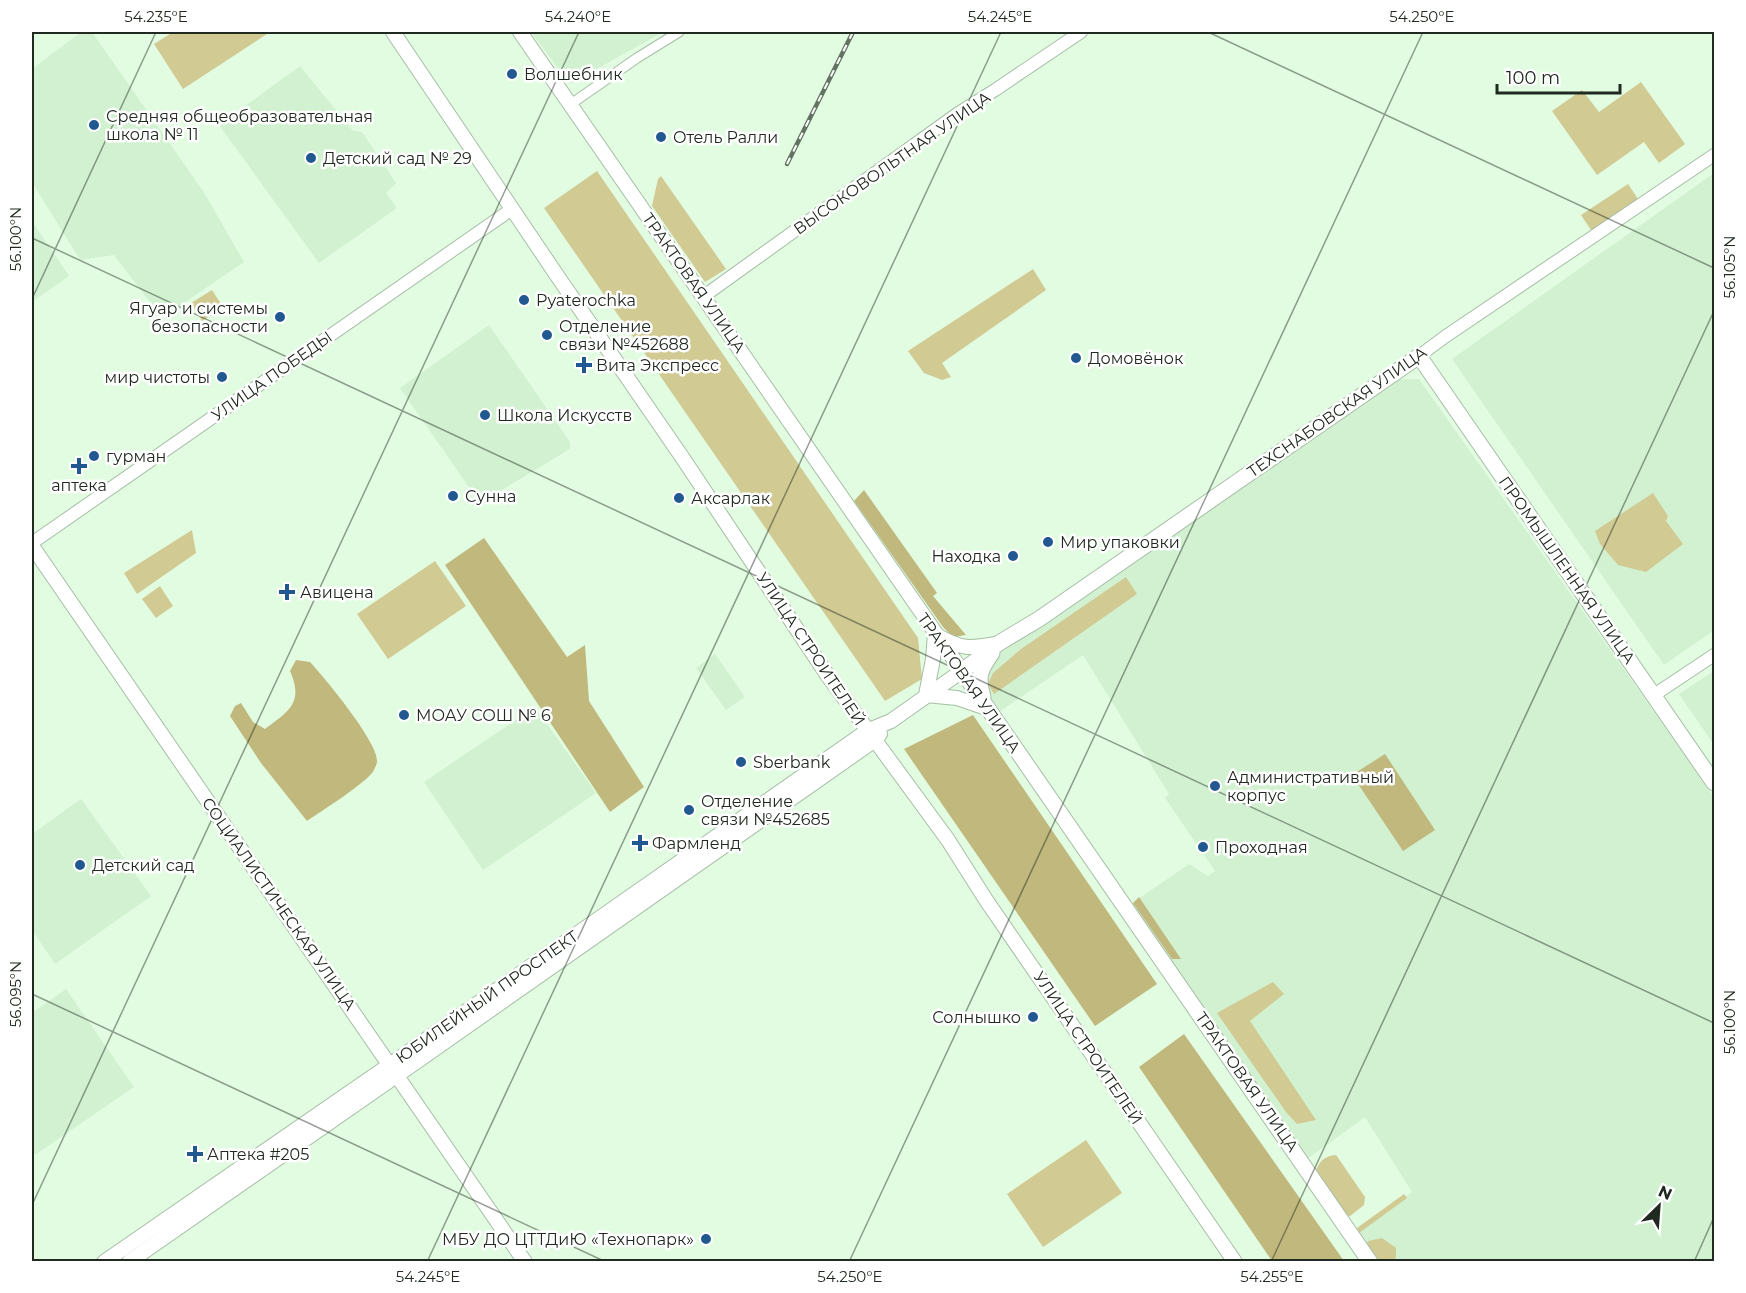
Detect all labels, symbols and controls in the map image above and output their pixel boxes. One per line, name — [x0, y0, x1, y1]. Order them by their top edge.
text: 54.235°E — [124, 7, 188, 26]
text: 54.240°E — [545, 7, 611, 26]
text: 54.245°E — [968, 7, 1032, 26]
text: 54.250°E — [1389, 7, 1455, 26]
scale bar — [1497, 57, 1620, 95]
place label: Волшебник — [524, 65, 623, 84]
marker: Волшебник — [505, 67, 519, 81]
text: 100 m — [1506, 67, 1560, 89]
street label: ВЫСОКОВОЛЬТНАЯ УЛИЦА — [790, 87, 994, 238]
place label: Средняя общеобразовательная школа № 11 — [106, 107, 373, 144]
marker: Средняя общеобразовательная школа № 11 — [87, 118, 101, 132]
place label: Отель Ралли — [673, 128, 778, 147]
marker: Отель Ралли — [654, 130, 668, 144]
place label: Детский сад № 29 — [323, 149, 472, 168]
marker: Детский сад № 29 — [304, 151, 318, 165]
text: 56.100°N — [6, 207, 25, 271]
street label: ТРАКТОВАЯ УЛИЦА — [639, 209, 749, 357]
text: 56.105°N — [1720, 236, 1739, 298]
place label: Pyaterochka — [536, 291, 636, 310]
marker: Pyaterochka — [517, 293, 531, 307]
place label: Ягуар и системы безопасности — [129, 299, 268, 336]
marker: Ягуар и системы безопасности — [273, 310, 287, 324]
place label: Отделение связи №452688 — [559, 317, 689, 354]
street label: УЛИЦА ПОБЕДЫ — [208, 327, 336, 425]
marker: Отделение связи №452688 — [540, 328, 554, 342]
street label: ТЕХСНАБОВСКАЯ УЛИЦА — [1244, 343, 1430, 481]
place label: Домовёнок — [1088, 349, 1184, 368]
marker: Домовёнок — [1069, 351, 1083, 365]
place label: Вита Экспресс — [596, 356, 719, 375]
marker: Вита Экспресс — [577, 358, 591, 372]
place label: мир чистоты — [105, 368, 210, 387]
marker: мир чистоты — [215, 370, 229, 384]
place label: Школа Искусств — [497, 406, 632, 425]
marker: Школа Искусств — [478, 408, 492, 422]
place label: гурман — [106, 447, 166, 466]
marker: гурман — [87, 449, 101, 463]
marker: аптека — [72, 459, 86, 473]
street label: ПРОМЫШЛЕННАЯ УЛИЦА — [1495, 473, 1639, 668]
place label: аптека — [51, 476, 107, 495]
place label: Сунна — [465, 487, 516, 506]
marker: Сунна — [446, 489, 460, 503]
place label: Аксарлак — [691, 489, 771, 508]
marker: Аксарлак — [672, 491, 686, 505]
place label: Мир упаковки — [1060, 533, 1180, 552]
marker: Мир упаковки — [1041, 535, 1055, 549]
place label: Находка — [931, 547, 1001, 566]
marker: Находка — [1006, 549, 1020, 563]
street label: УЛИЦА СТРОИТЕЛЕЙ — [753, 569, 869, 729]
marker: Авицена — [278, 583, 296, 601]
place label: Авицена — [300, 583, 374, 602]
street label: ТРАКТОВАЯ УЛИЦА — [914, 609, 1024, 757]
place label: МОАУ СОШ № 6 — [416, 706, 551, 725]
marker: МОАУ СОШ № 6 — [397, 708, 411, 722]
place label: Sberbank — [753, 753, 831, 772]
marker: Sberbank — [734, 755, 748, 769]
place label: Административный корпус — [1227, 768, 1394, 805]
marker: Административный корпус — [1208, 779, 1222, 793]
place label: Отделение связи №452685 — [701, 792, 830, 829]
street label: СОЦИАЛИСТИЧЕСКАЯ УЛИЦА — [198, 794, 360, 1014]
marker: Отделение связи №452685 — [682, 803, 696, 817]
place label: Фармленд — [652, 834, 741, 853]
marker: Фармленд — [633, 836, 647, 850]
place label: Проходная — [1215, 838, 1308, 857]
marker: Проходная — [1196, 840, 1210, 854]
place label: Детский сад — [92, 856, 194, 875]
marker: Детский сад — [73, 858, 87, 872]
street label: ЮБИЛЕЙНЫЙ ПРОСПЕКТ — [392, 926, 582, 1067]
text: 56.095°N — [6, 961, 25, 1027]
street label: УЛИЦА СТРОИТЕЛЕЙ — [1030, 968, 1146, 1128]
text: 56.100°N — [1720, 990, 1739, 1054]
place label: Солнышко — [932, 1008, 1021, 1027]
street label: ТРАКТОВАЯ УЛИЦА — [1192, 1008, 1302, 1156]
marker: Солнышко — [1026, 1010, 1040, 1024]
place label: Аптека #205 — [207, 1145, 309, 1164]
marker: Аптека #205 — [188, 1147, 202, 1161]
north arrow — [1629, 1176, 1689, 1236]
text: N — [1655, 1182, 1675, 1204]
place label: МБУ ДО ЦТТДиЮ «Технопарк» — [442, 1230, 694, 1249]
marker: МБУ ДО ЦТТДиЮ «Технопарк» — [699, 1232, 713, 1246]
text: 54.245°E — [396, 1267, 460, 1286]
text: 54.250°E — [817, 1267, 883, 1286]
text: 54.255°E — [1240, 1267, 1304, 1286]

